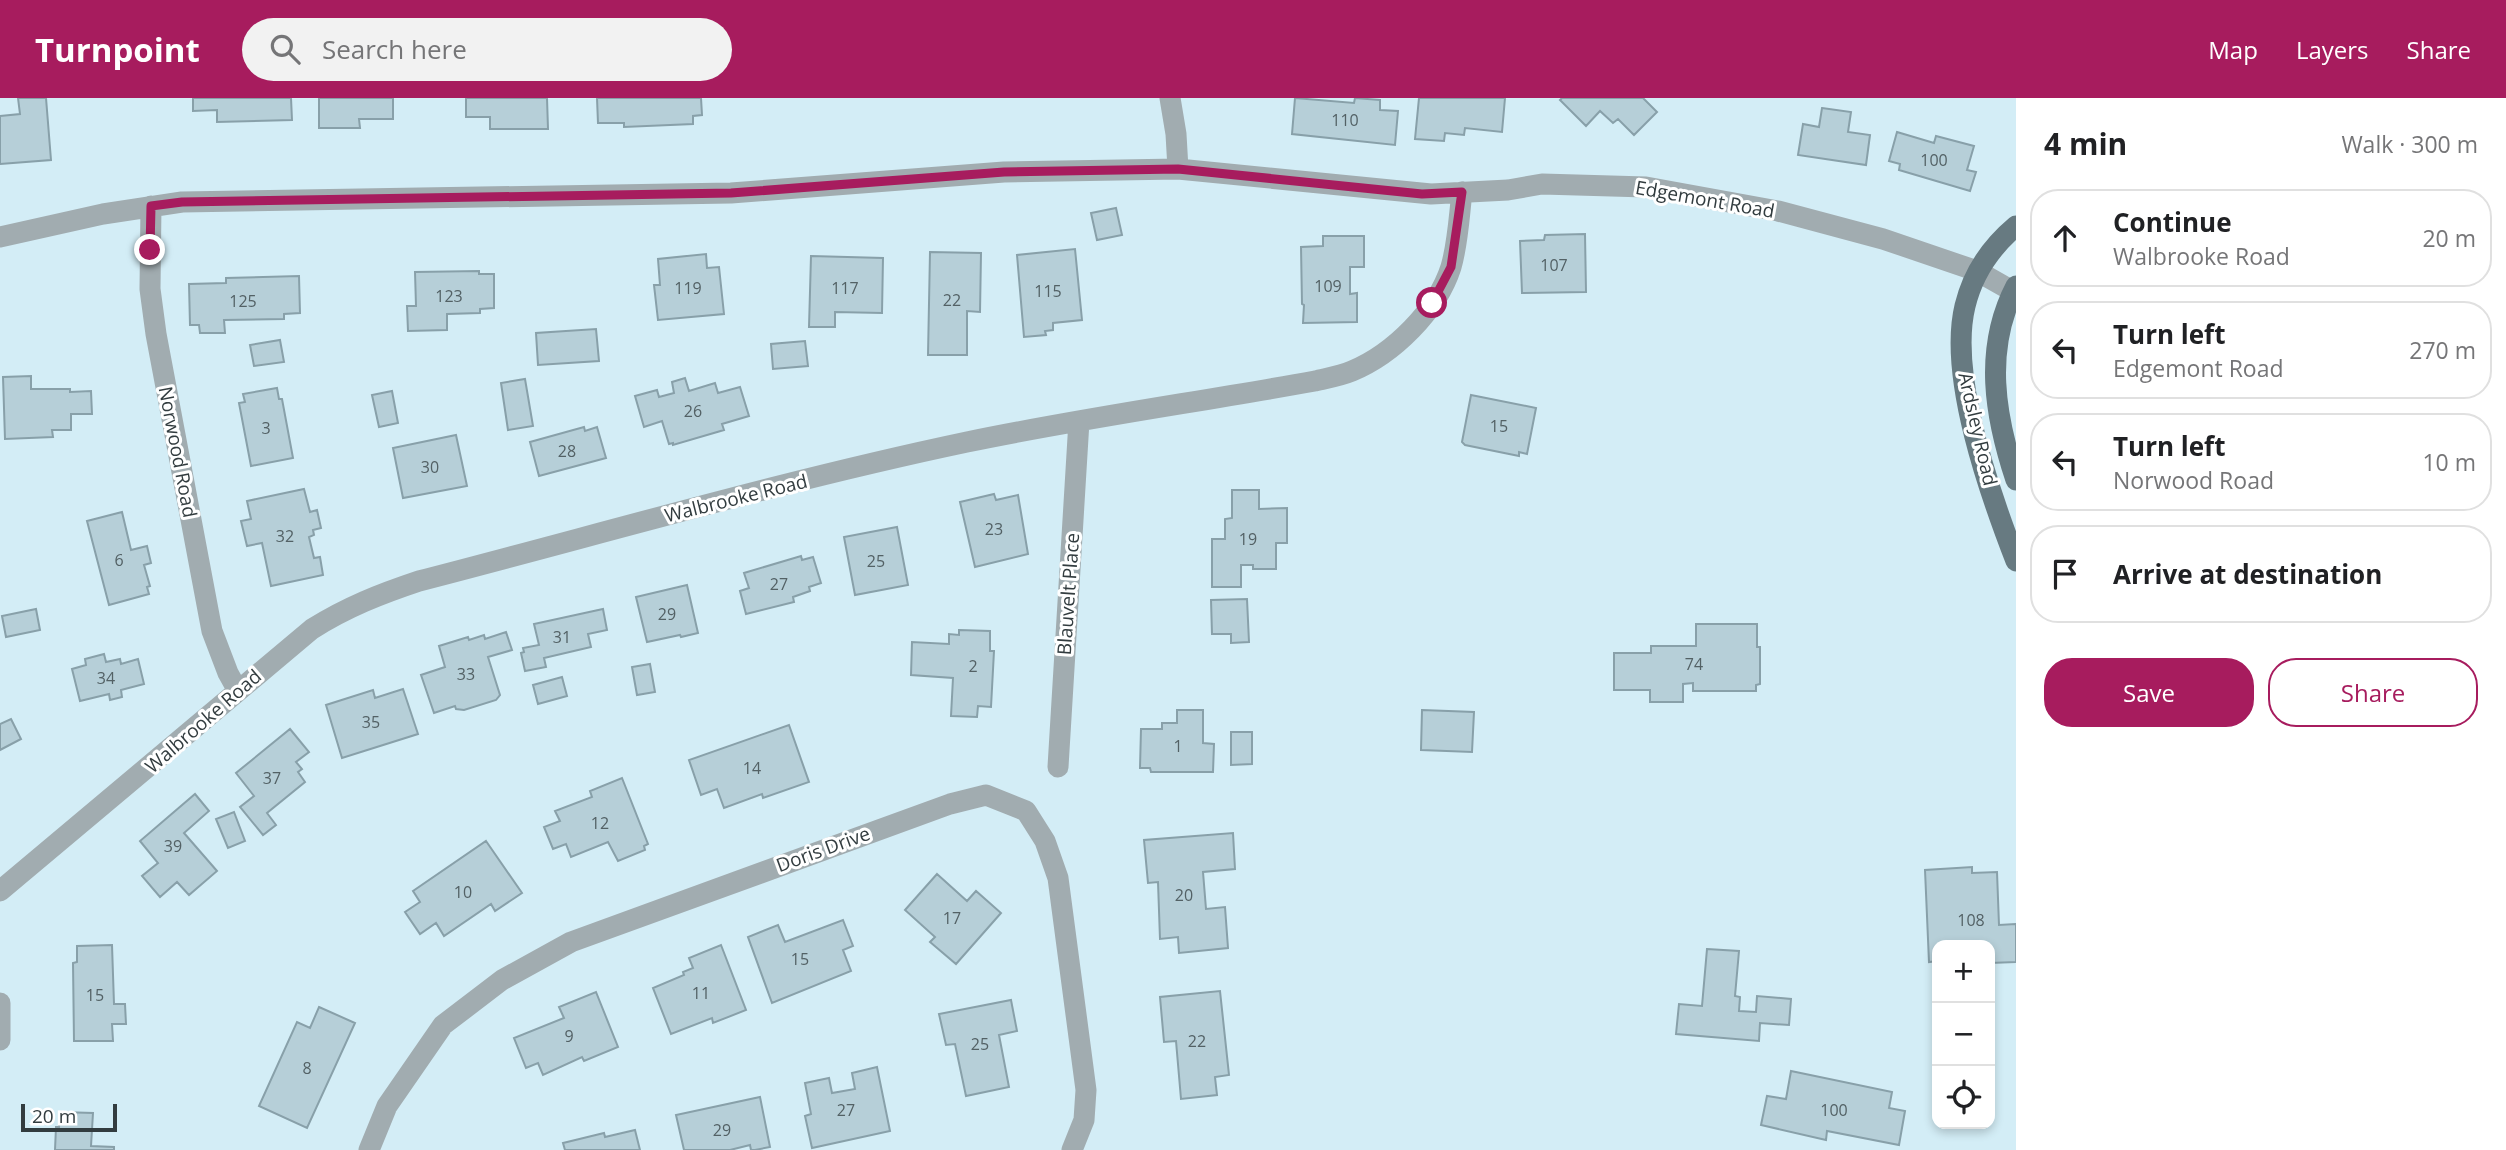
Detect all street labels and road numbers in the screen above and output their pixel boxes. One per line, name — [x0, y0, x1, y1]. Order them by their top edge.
street label: Edgemont Road — [1633, 174, 1777, 224]
street label: Ardsley Road — [1952, 370, 2004, 488]
street label: Norwood Road — [153, 384, 203, 520]
street label: Walbrooke Road — [662, 468, 810, 528]
street label: Blauvelt Place — [1051, 532, 1085, 656]
street label: Walbrooke Road — [139, 663, 267, 779]
street label: Doris Drive — [772, 820, 874, 878]

